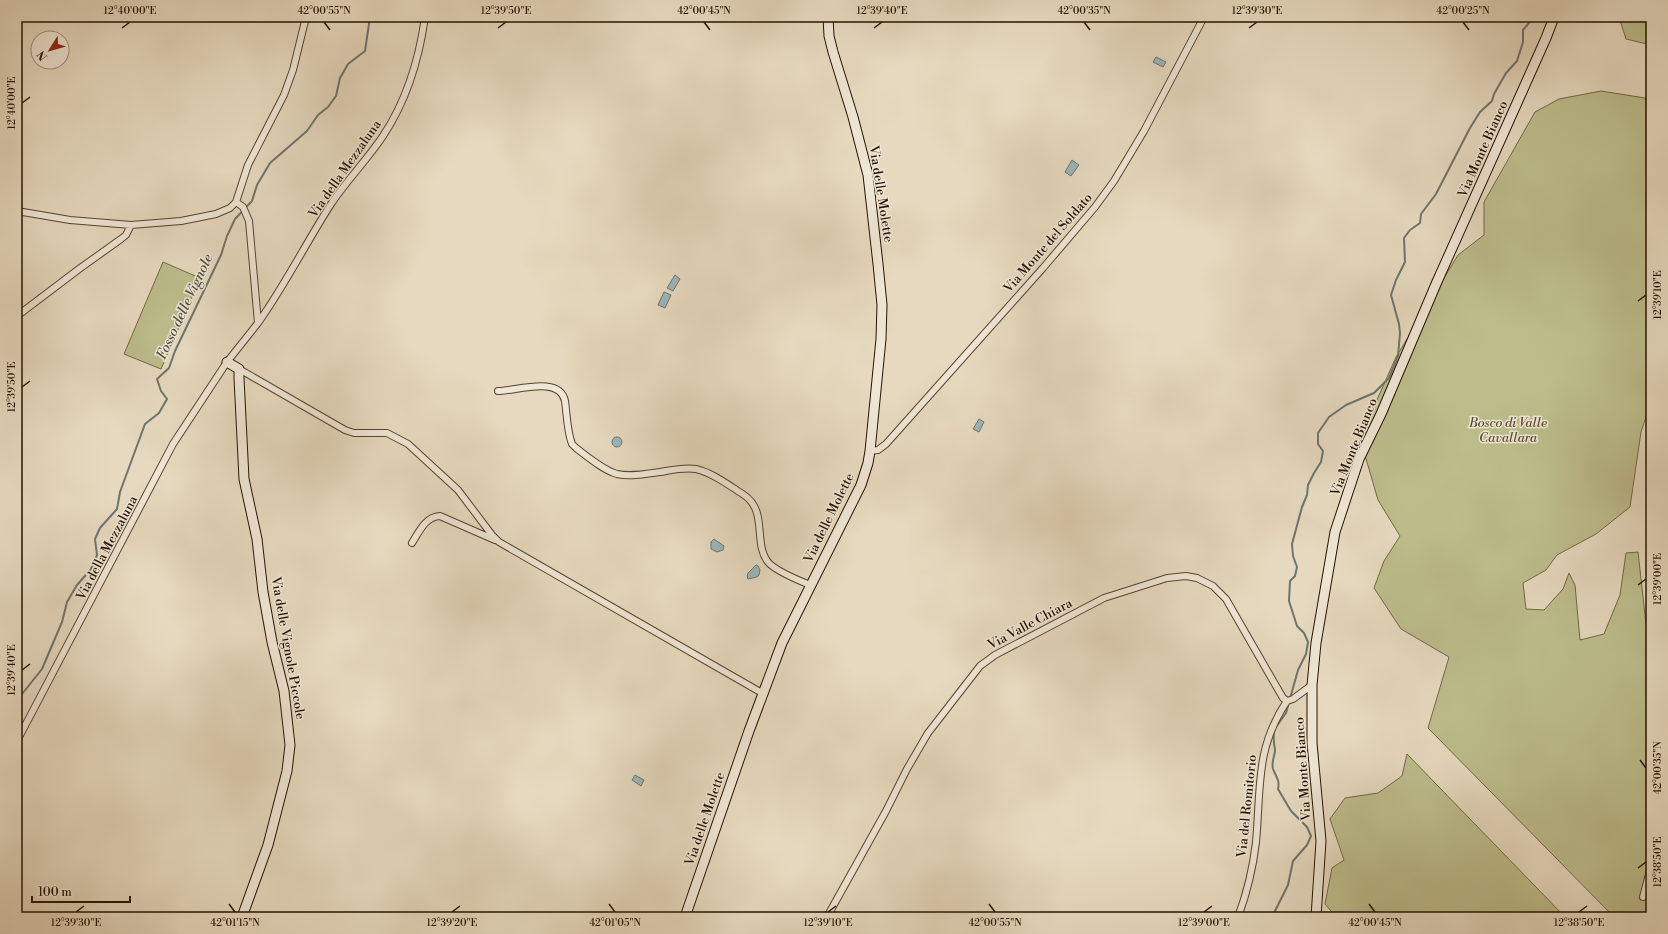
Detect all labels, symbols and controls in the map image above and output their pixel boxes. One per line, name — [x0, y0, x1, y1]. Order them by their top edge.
text: 12°40'00"E — [104, 5, 156, 17]
text: 42°00'55"N — [297, 5, 351, 17]
text: 12°39'50"E — [481, 5, 531, 17]
text: 42°00'45"N — [677, 5, 731, 17]
text: 12°39'40"E — [856, 5, 908, 17]
text: 42°00'35"N — [1057, 5, 1111, 17]
text: 12°39'30"E — [1232, 5, 1282, 17]
text: 42°00'25"N — [1436, 5, 1490, 17]
north arrow — [30, 30, 70, 70]
text: N — [34, 47, 51, 63]
text: 12°40'00"E — [6, 77, 18, 129]
street label: Via Monte Bianco — [1454, 98, 1511, 201]
street label: Via della Mezzaluna — [305, 117, 385, 222]
street label: Via delle Molette — [865, 143, 897, 244]
street label: Via Monte del Soldato — [1000, 190, 1096, 297]
water label: Fosso delle Vignole — [153, 251, 218, 363]
text: 12°39'10"E — [1652, 270, 1664, 320]
text: 12°39'50"E — [6, 362, 18, 412]
street label: Via Monte Bianco — [1327, 396, 1381, 499]
park label: Bosco di Valle Cavallara — [1468, 415, 1547, 446]
street label: Via delle Molette — [800, 470, 858, 566]
street label: Via della Mezzaluna — [72, 493, 141, 604]
text: 12°39'00"E — [1652, 553, 1664, 605]
street label: Via delle Vignole Piccole — [267, 574, 309, 721]
street label: Via Valle Chiara — [984, 595, 1075, 653]
text: 12°39'40"E — [6, 644, 18, 696]
street label: Via Monte Bianco — [1291, 717, 1315, 822]
text: 42°00'35"N — [1652, 741, 1664, 795]
street label: Via del Romitorio — [1234, 754, 1260, 859]
street label: Via delle Molette — [681, 770, 729, 869]
text: 12°38'50"E — [1652, 837, 1664, 887]
scale bar — [32, 878, 130, 904]
text: 100 m — [38, 885, 72, 900]
text: 12°39'30"E — [51, 917, 101, 929]
text: 42°01'15"N — [210, 917, 260, 929]
text: 12°39'20"E — [427, 917, 478, 929]
text: 42°01'05"N — [589, 917, 641, 929]
text: 12°39'10"E — [803, 917, 853, 929]
text: 42°00'55"N — [968, 917, 1022, 929]
text: 12°39'00"E — [1178, 917, 1230, 929]
text: 42°00'45"N — [1348, 917, 1402, 929]
text: 12°38'50"E — [1554, 917, 1604, 929]

